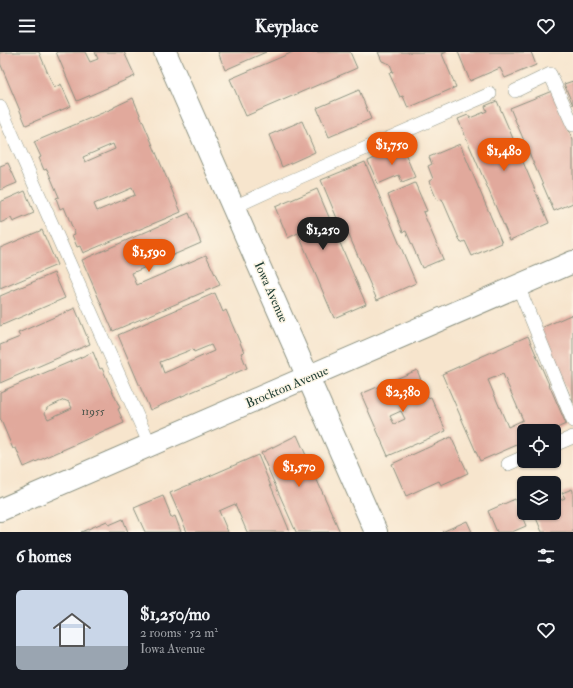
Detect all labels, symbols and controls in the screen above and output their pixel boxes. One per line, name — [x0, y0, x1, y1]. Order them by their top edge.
icon: menu — [16, 15, 38, 37]
text: Keyplace — [255, 15, 318, 38]
icon: heart — [535, 15, 557, 37]
pin: $1,750 — [359, 132, 425, 166]
text: $1,750 — [376, 137, 408, 153]
pin: $1,480 — [471, 138, 537, 172]
text: $1,480 — [486, 143, 522, 159]
pin: $1,250 — [290, 217, 356, 251]
text: $1,250 — [306, 222, 340, 238]
pin: $1,590 — [116, 239, 182, 273]
text: $1,590 — [132, 244, 166, 260]
street label: Iowa Avenue — [250, 259, 292, 325]
street label: Brockton Avenue — [243, 362, 331, 412]
pin: $2,380 — [370, 379, 436, 413]
text: $2,380 — [386, 384, 420, 400]
house number: 11955 — [81, 405, 105, 418]
map controls — [517, 424, 561, 520]
button: locate — [517, 424, 561, 468]
pin: $1,570 — [266, 454, 332, 488]
text: $1,570 — [282, 459, 316, 475]
button: layers — [517, 476, 561, 520]
icon: filters — [535, 545, 557, 567]
text: 6 homes — [16, 546, 71, 567]
text: $1,250/mo — [140, 604, 210, 625]
icon: home — [48, 606, 96, 654]
icon: heart — [535, 619, 557, 641]
text: 2 rooms · 52 m² — [140, 625, 218, 641]
text: Iowa Avenue — [140, 641, 205, 657]

